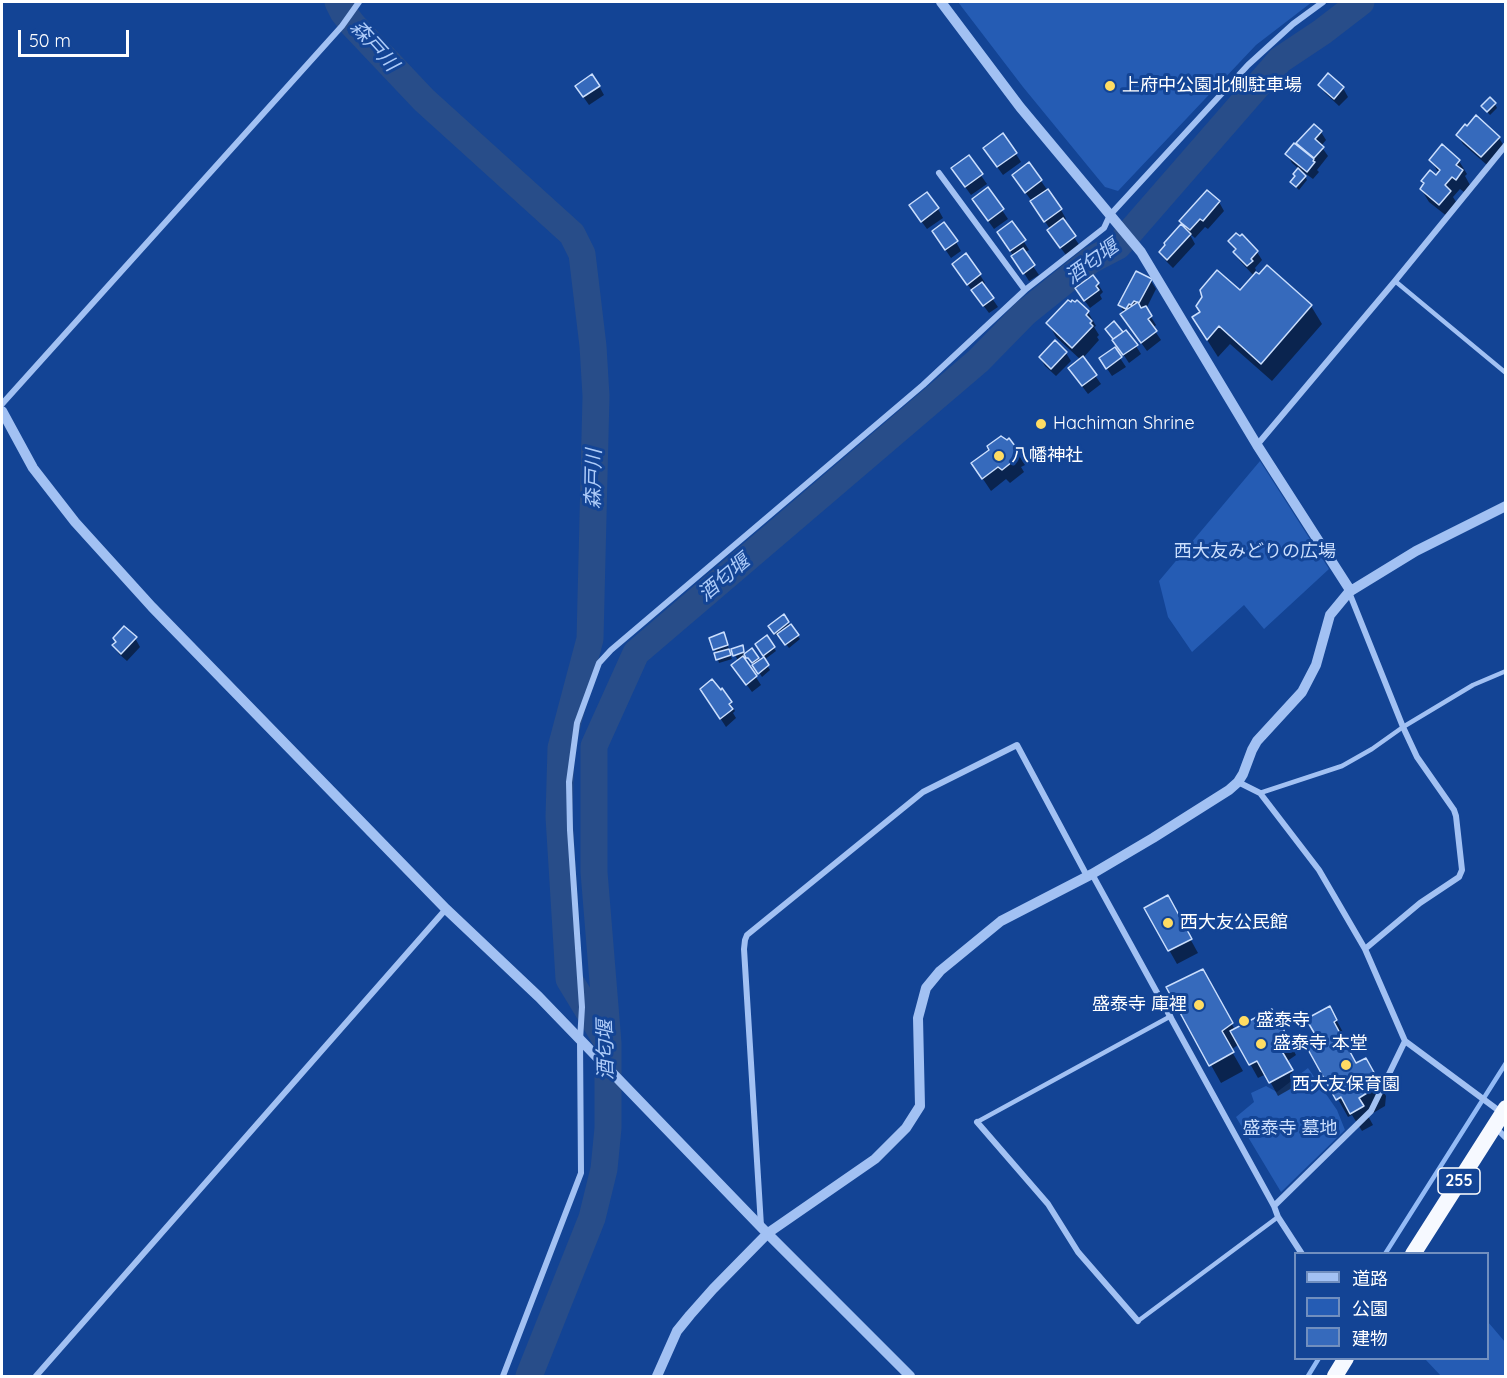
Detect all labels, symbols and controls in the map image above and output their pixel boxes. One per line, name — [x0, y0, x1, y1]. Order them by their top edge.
water label: 森戸川 — [345, 16, 403, 76]
scale bar — [21, 18, 132, 56]
text: 50 m — [29, 29, 71, 52]
place label: 上府中公園北側駐車場 — [1122, 75, 1302, 97]
marker: 上府中公園北側駐車場 — [1103, 79, 1117, 93]
water label: 酒匂堰 — [1061, 235, 1123, 289]
place label: Hachiman Shrine — [1053, 413, 1195, 435]
marker: Hachiman Shrine — [1034, 417, 1048, 431]
place label: 八幡神社 — [1011, 445, 1083, 467]
water label: 森戸川 — [581, 449, 607, 509]
marker: 八幡神社 — [992, 449, 1006, 463]
park label: 西大友みどりの広場 — [1174, 541, 1336, 563]
water label: 酒匂堰 — [693, 550, 755, 606]
place label: 西大友公民館 — [1180, 912, 1288, 934]
marker: 西大友公民館 — [1161, 916, 1175, 930]
place label: 盛泰寺 庫裡 — [1092, 994, 1187, 1016]
marker: 盛泰寺 庫裡 — [1192, 998, 1206, 1012]
place label: 盛泰寺 — [1256, 1010, 1310, 1032]
marker: 盛泰寺 — [1237, 1014, 1251, 1028]
water label: 酒匂堰 — [593, 1020, 619, 1080]
place label: 盛泰寺 本堂 — [1273, 1033, 1368, 1055]
marker: 盛泰寺 本堂 — [1254, 1037, 1268, 1051]
marker: 西大友保育園 — [1339, 1058, 1353, 1072]
place label: 西大友保育園 — [1292, 1074, 1400, 1096]
park label: 盛泰寺 墓地 — [1243, 1118, 1337, 1140]
road number: 255 — [1438, 1168, 1480, 1194]
legend — [1294, 1252, 1489, 1360]
text: 道路 — [1352, 1267, 1388, 1290]
text: 公園 — [1352, 1297, 1388, 1320]
text: 建物 — [1352, 1327, 1388, 1350]

